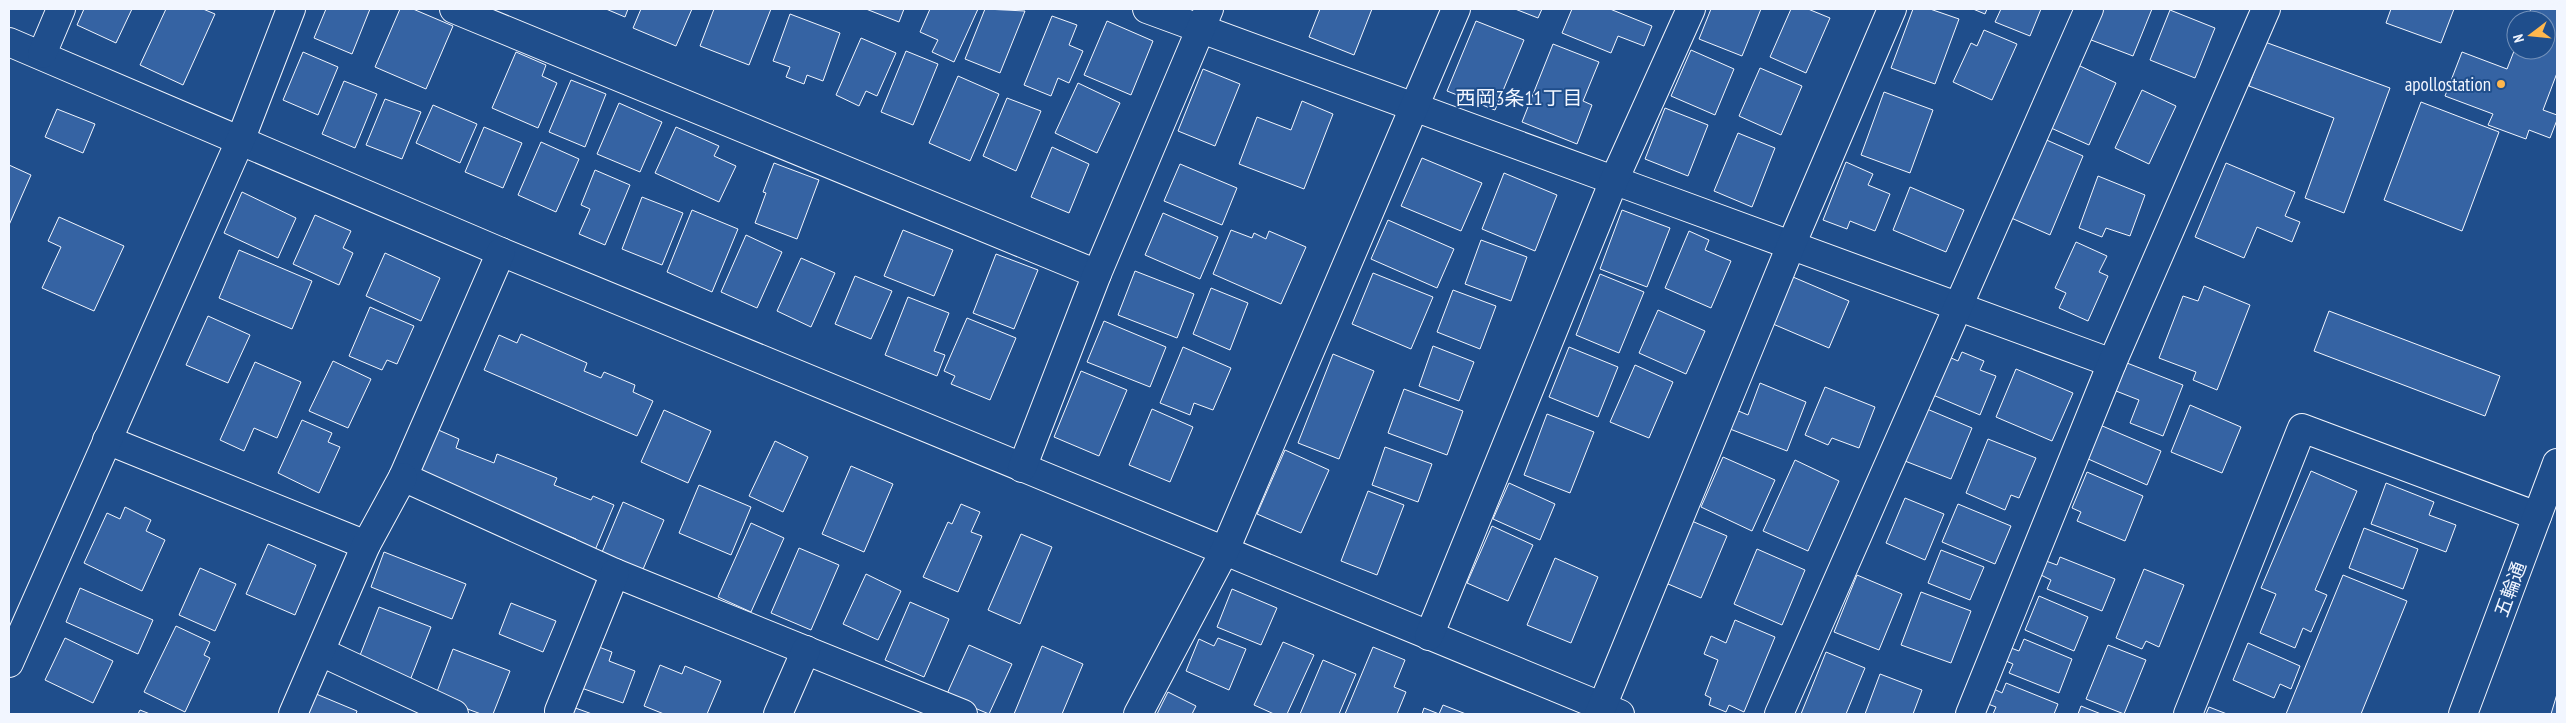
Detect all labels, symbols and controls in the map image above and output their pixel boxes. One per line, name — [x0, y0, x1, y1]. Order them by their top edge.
north arrow — [2506, 10, 2556, 60]
text: N — [2509, 32, 2528, 45]
place label: apollostation — [2405, 72, 2491, 96]
marker: apollostation — [2495, 78, 2507, 90]
district label: 西岡3条11丁目 — [1456, 85, 1583, 111]
street label: 五輪通 — [2489, 558, 2531, 620]

